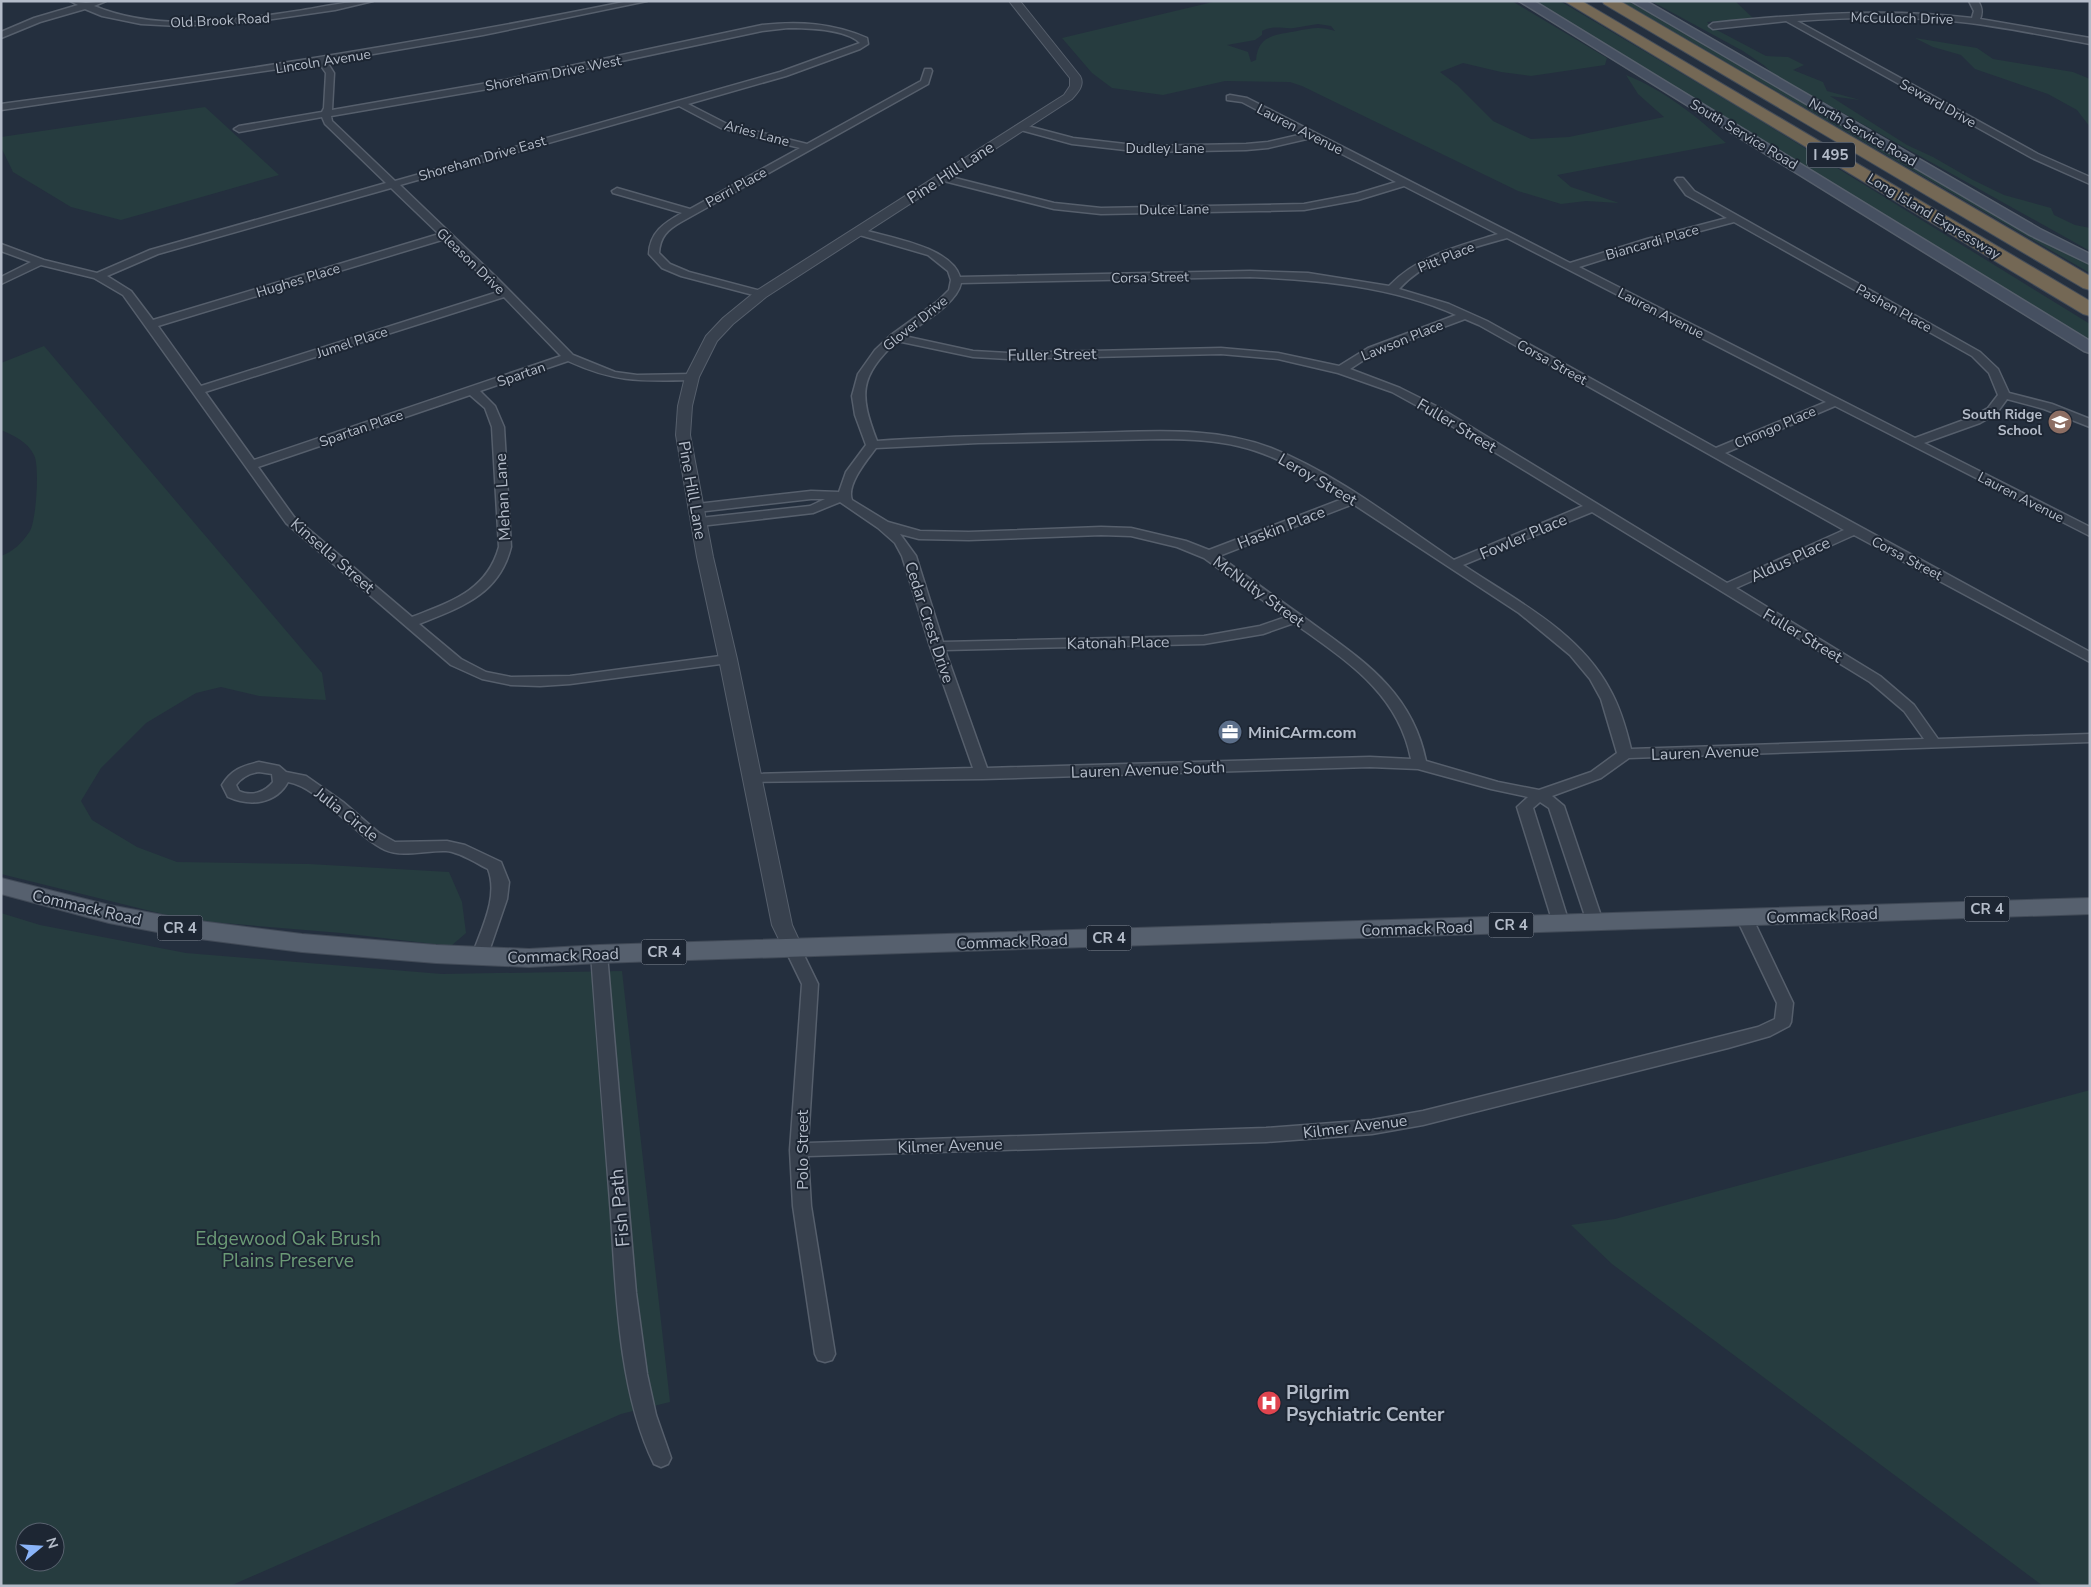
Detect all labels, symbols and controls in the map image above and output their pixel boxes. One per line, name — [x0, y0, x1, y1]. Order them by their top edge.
street label: Old Brook Road — [170, 8, 270, 33]
street label: McCulloch Drive — [1850, 8, 1954, 29]
street label: Lincoln Avenue — [274, 45, 372, 78]
street label: Shoreham Drive West — [484, 51, 623, 96]
street label: Seward Drive — [1896, 75, 1980, 132]
street label: North Service Road — [1805, 94, 1920, 171]
street label: South Service Road — [1686, 95, 1801, 174]
street label: Lauren Avenue — [1253, 100, 1346, 159]
street label: Aries Lane — [722, 116, 792, 151]
street label: Shoreham Drive East — [416, 131, 548, 186]
street label: Pine Hill Lane — [903, 136, 998, 209]
street label: Dudley Lane — [1125, 139, 1205, 158]
road number: I 495 — [1807, 142, 1855, 168]
street label: Perri Place — [702, 163, 770, 212]
street label: Long Island Expressway — [1864, 169, 2005, 264]
street label: Dulce Lane — [1139, 199, 1209, 220]
street label: Biancardi Place — [1603, 220, 1701, 265]
street label: Gleason Drive — [432, 224, 509, 299]
street label: Pitt Place — [1415, 238, 1477, 277]
street label: Hughes Place — [254, 259, 342, 302]
street label: Corsa Street — [1111, 267, 1189, 288]
street label: Pashen Place — [1852, 280, 1935, 337]
street label: Lauren Avenue — [1614, 284, 1707, 343]
street label: Glover Drive — [879, 291, 952, 355]
street label: Lawson Place — [1358, 315, 1446, 366]
street label: Jumel Place — [313, 322, 390, 363]
street label: Corsa Street — [1513, 335, 1590, 390]
street label: Fuller Street — [1007, 343, 1097, 367]
street label: Spartan — [494, 357, 548, 392]
street label: Fuller Street — [1413, 394, 1501, 458]
street label: Chongo Place — [1731, 402, 1819, 453]
street label: Spartan Place — [317, 405, 406, 452]
place label: South Ridge School — [1962, 405, 2043, 440]
school or university icon: South Ridge School — [2047, 409, 2073, 435]
street label: Pine Hill Lane — [673, 439, 712, 541]
street label: Leroy Street — [1274, 448, 1361, 511]
street label: Mehan Lane — [490, 453, 516, 541]
street label: Lauren Avenue — [1974, 468, 2067, 527]
street label: Haskin Place — [1234, 501, 1328, 555]
street label: Fowler Place — [1476, 509, 1570, 565]
street label: Kinsella Street — [286, 513, 379, 599]
street label: Aldus Place — [1747, 532, 1834, 588]
street label: Corsa Street — [1868, 532, 1946, 585]
street label: McNulty Street — [1208, 551, 1309, 633]
street label: Cedar Crest Drive — [899, 559, 959, 686]
street label: Fuller Street — [1759, 604, 1847, 668]
street label: Katonah Place — [1066, 631, 1170, 655]
office icon: MiniCArm.com — [1217, 719, 1243, 745]
place label: MiniCArm.com — [1248, 722, 1357, 744]
street label: Lauren Avenue — [1651, 740, 1759, 766]
street label: Lauren Avenue South — [1070, 756, 1226, 784]
street label: Julia Circle — [309, 782, 383, 847]
street label: Commack Road — [30, 885, 144, 931]
road number: CR 4 — [1964, 896, 2010, 922]
street label: Commack Road — [1766, 903, 1878, 929]
road number: CR 4 — [1488, 912, 1534, 938]
road number: CR 4 — [158, 916, 202, 940]
street label: Commack Road — [1361, 916, 1473, 942]
road number: CR 4 — [1086, 926, 1132, 950]
street label: Commack Road — [956, 929, 1068, 955]
road number: CR 4 — [642, 940, 686, 964]
street label: Commack Road — [507, 943, 619, 969]
street label: Polo Street — [792, 1110, 814, 1190]
street label: Kilmer Avenue — [1302, 1110, 1409, 1144]
street label: Kilmer Avenue — [897, 1133, 1003, 1159]
street label: Fish Path — [604, 1168, 636, 1248]
park label: Edgewood Oak Brush Plains Preserve — [195, 1226, 381, 1274]
place label: Pilgrim Psychiatric Center — [1286, 1380, 1445, 1428]
hospital icon: Pilgrim Psychiatric Center — [1256, 1390, 1282, 1416]
north arrow — [15, 1522, 65, 1572]
text: N — [41, 1535, 63, 1551]

